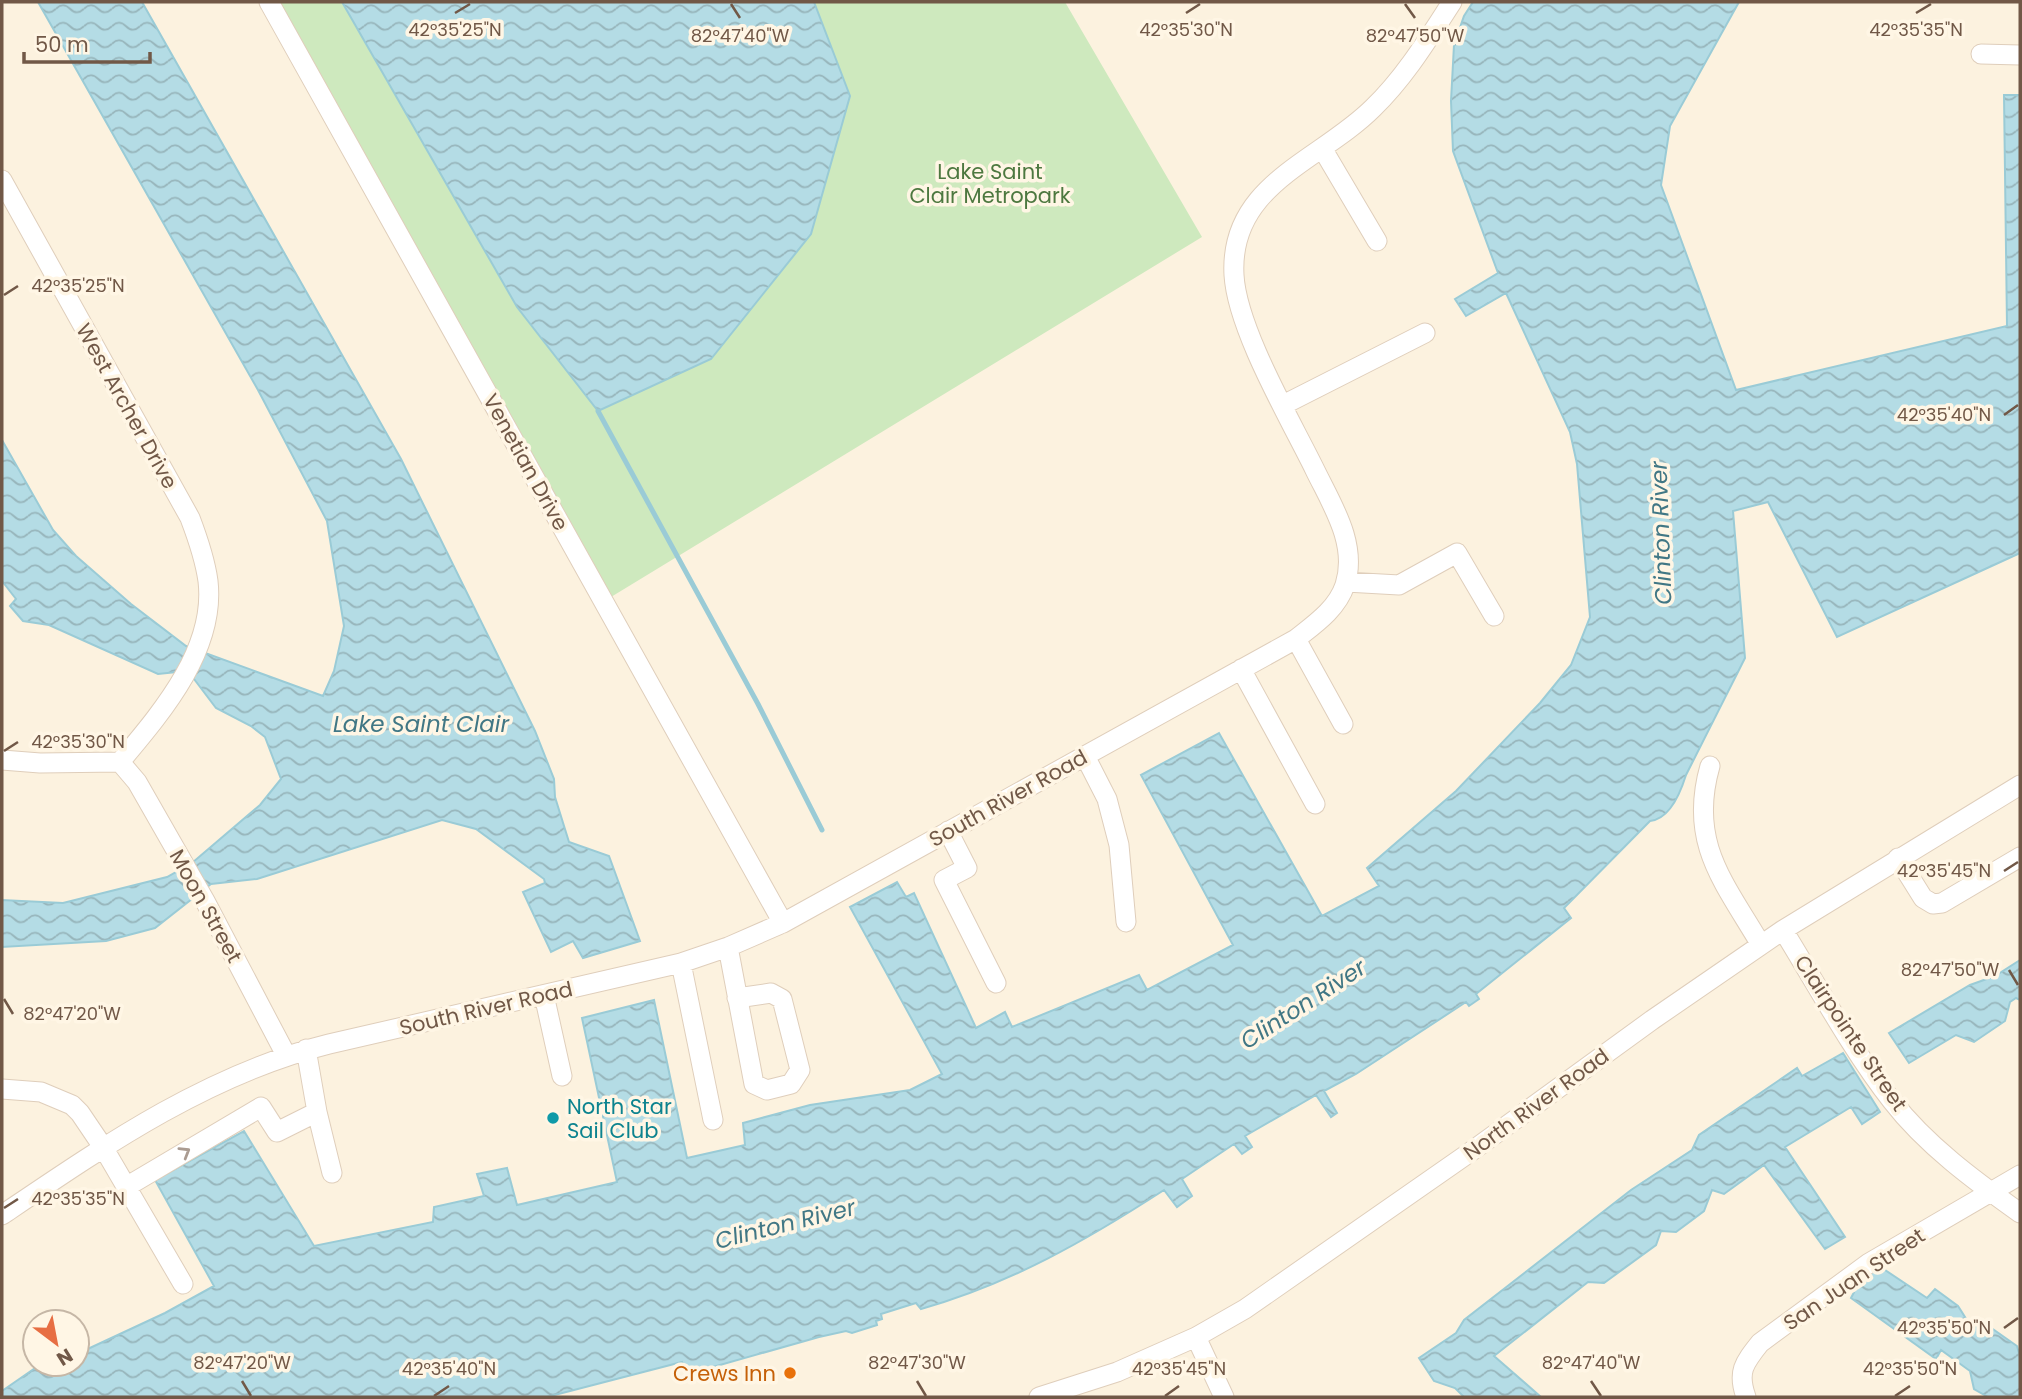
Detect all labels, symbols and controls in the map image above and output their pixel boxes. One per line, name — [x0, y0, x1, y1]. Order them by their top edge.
text: 42°35'25"N — [408, 17, 502, 42]
text: 42°35'30"N — [1139, 17, 1233, 42]
text: 42°35'35"N — [1869, 17, 1963, 42]
scale bar — [24, 21, 150, 65]
text: 82°47'40"W — [691, 23, 790, 48]
text: 82°47'50"W — [1366, 23, 1465, 48]
text: 50 m — [35, 30, 89, 59]
park label: Lake Saint Clair Metropark — [909, 157, 1071, 210]
text: 42°35'25"N — [31, 273, 125, 298]
street label: West Archer Drive — [69, 318, 185, 494]
street label: Venetian Drive — [476, 388, 576, 536]
text: 42°35'40"N — [1897, 402, 1991, 427]
water label: Clinton River — [1642, 459, 1680, 605]
water label: Lake Saint Clair — [333, 708, 511, 740]
text: 42°35'30"N — [31, 729, 125, 754]
street label: South River Road — [924, 742, 1092, 854]
street label: Moon Street — [163, 844, 249, 968]
text: 42°35'45"N — [1897, 858, 1991, 883]
street label: Clairpointe Street — [1788, 949, 1914, 1117]
water label: Clinton River — [1234, 951, 1373, 1057]
text: 82°47'50"W — [1901, 957, 2000, 982]
street label: South River Road — [397, 974, 575, 1042]
text: 82°47'20"W — [23, 1001, 121, 1026]
street label: North River Road — [1457, 1041, 1615, 1167]
place label: North Star Sail Club — [567, 1092, 672, 1145]
marker: North Star Sail Club — [545, 1110, 561, 1126]
one-way arrow — [177, 1147, 190, 1160]
text: 42°35'35"N — [31, 1186, 125, 1211]
water label: Clinton River — [711, 1191, 860, 1257]
street label: San Juan Street — [1778, 1221, 1930, 1337]
north arrow — [21, 1308, 91, 1378]
text: 42°35'50"N — [1897, 1315, 1991, 1340]
text: N — [52, 1342, 78, 1372]
text: 82°47'20"W — [193, 1350, 291, 1375]
text: 82°47'30"W — [868, 1350, 966, 1375]
text: 82°47'40"W — [1542, 1350, 1641, 1375]
text: 42°35'40"N — [402, 1356, 496, 1381]
text: 42°35'45"N — [1132, 1356, 1226, 1381]
text: 42°35'50"N — [1863, 1356, 1957, 1381]
place label: Crews Inn — [673, 1359, 776, 1388]
marker: Crews Inn — [782, 1365, 798, 1381]

